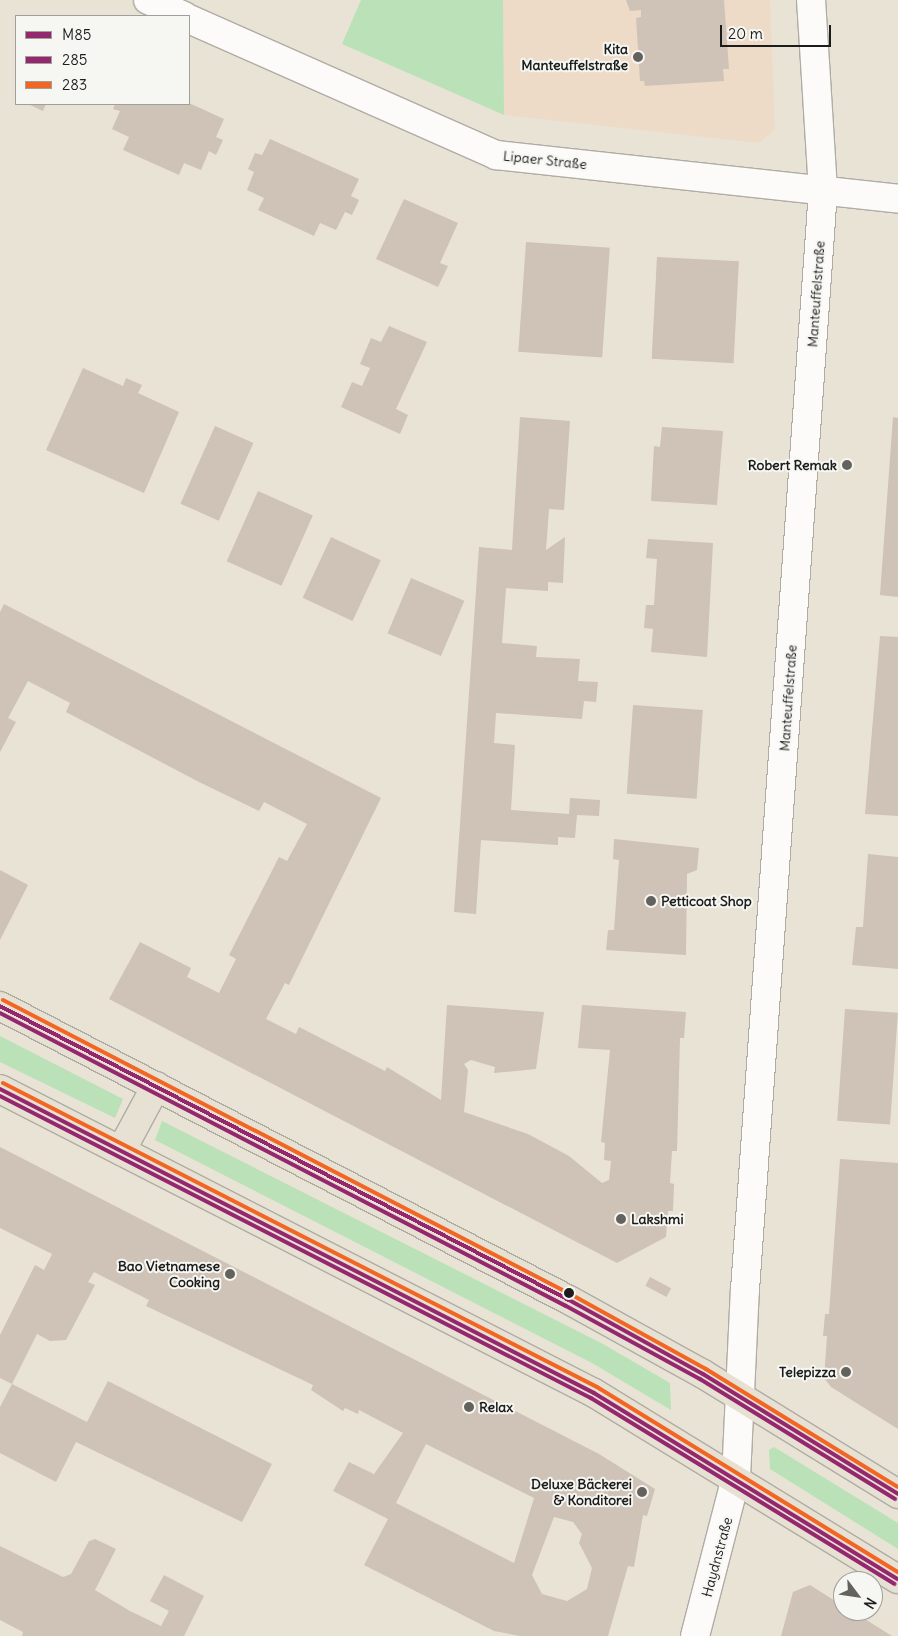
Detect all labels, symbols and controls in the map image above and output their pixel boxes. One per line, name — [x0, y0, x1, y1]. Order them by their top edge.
legend — [15, 15, 190, 105]
scale bar — [723, 15, 834, 47]
text: 20 m — [728, 24, 763, 43]
text: M85 — [62, 25, 91, 44]
place label: Kita Manteuffelstraße — [521, 41, 628, 74]
text: 285 — [62, 50, 88, 69]
marker: Kita Manteuffelstraße — [632, 51, 644, 63]
text: 283 — [62, 75, 87, 94]
street label: Lipaer Straße — [502, 147, 588, 173]
street label: Manteuffelstraße — [804, 240, 828, 348]
place label: Robert Remak — [748, 457, 837, 473]
marker: Robert Remak — [841, 459, 853, 471]
street label: Manteuffelstraße — [776, 644, 800, 752]
place label: Petticoat Shop — [661, 893, 752, 909]
marker: Petticoat Shop — [645, 895, 657, 907]
place label: Lakshmi — [631, 1211, 684, 1227]
marker: Lakshmi — [615, 1213, 627, 1225]
place label: Bao Vietnamese Cooking — [118, 1258, 220, 1290]
marker: Bao Vietnamese Cooking — [224, 1268, 236, 1280]
unlabelled marker — [564, 1288, 574, 1298]
place label: Telepizza — [779, 1364, 836, 1380]
marker: Telepizza — [840, 1366, 852, 1378]
place label: Relax — [479, 1399, 513, 1415]
marker: Relax — [463, 1401, 475, 1413]
place label: Deluxe Bäckerei & Konditorei — [531, 1476, 632, 1508]
marker: Deluxe Bäckerei & Konditorei — [636, 1486, 648, 1498]
street label: Haydnstraße — [698, 1515, 736, 1599]
north arrow — [833, 1571, 883, 1621]
text: N — [860, 1594, 880, 1612]

